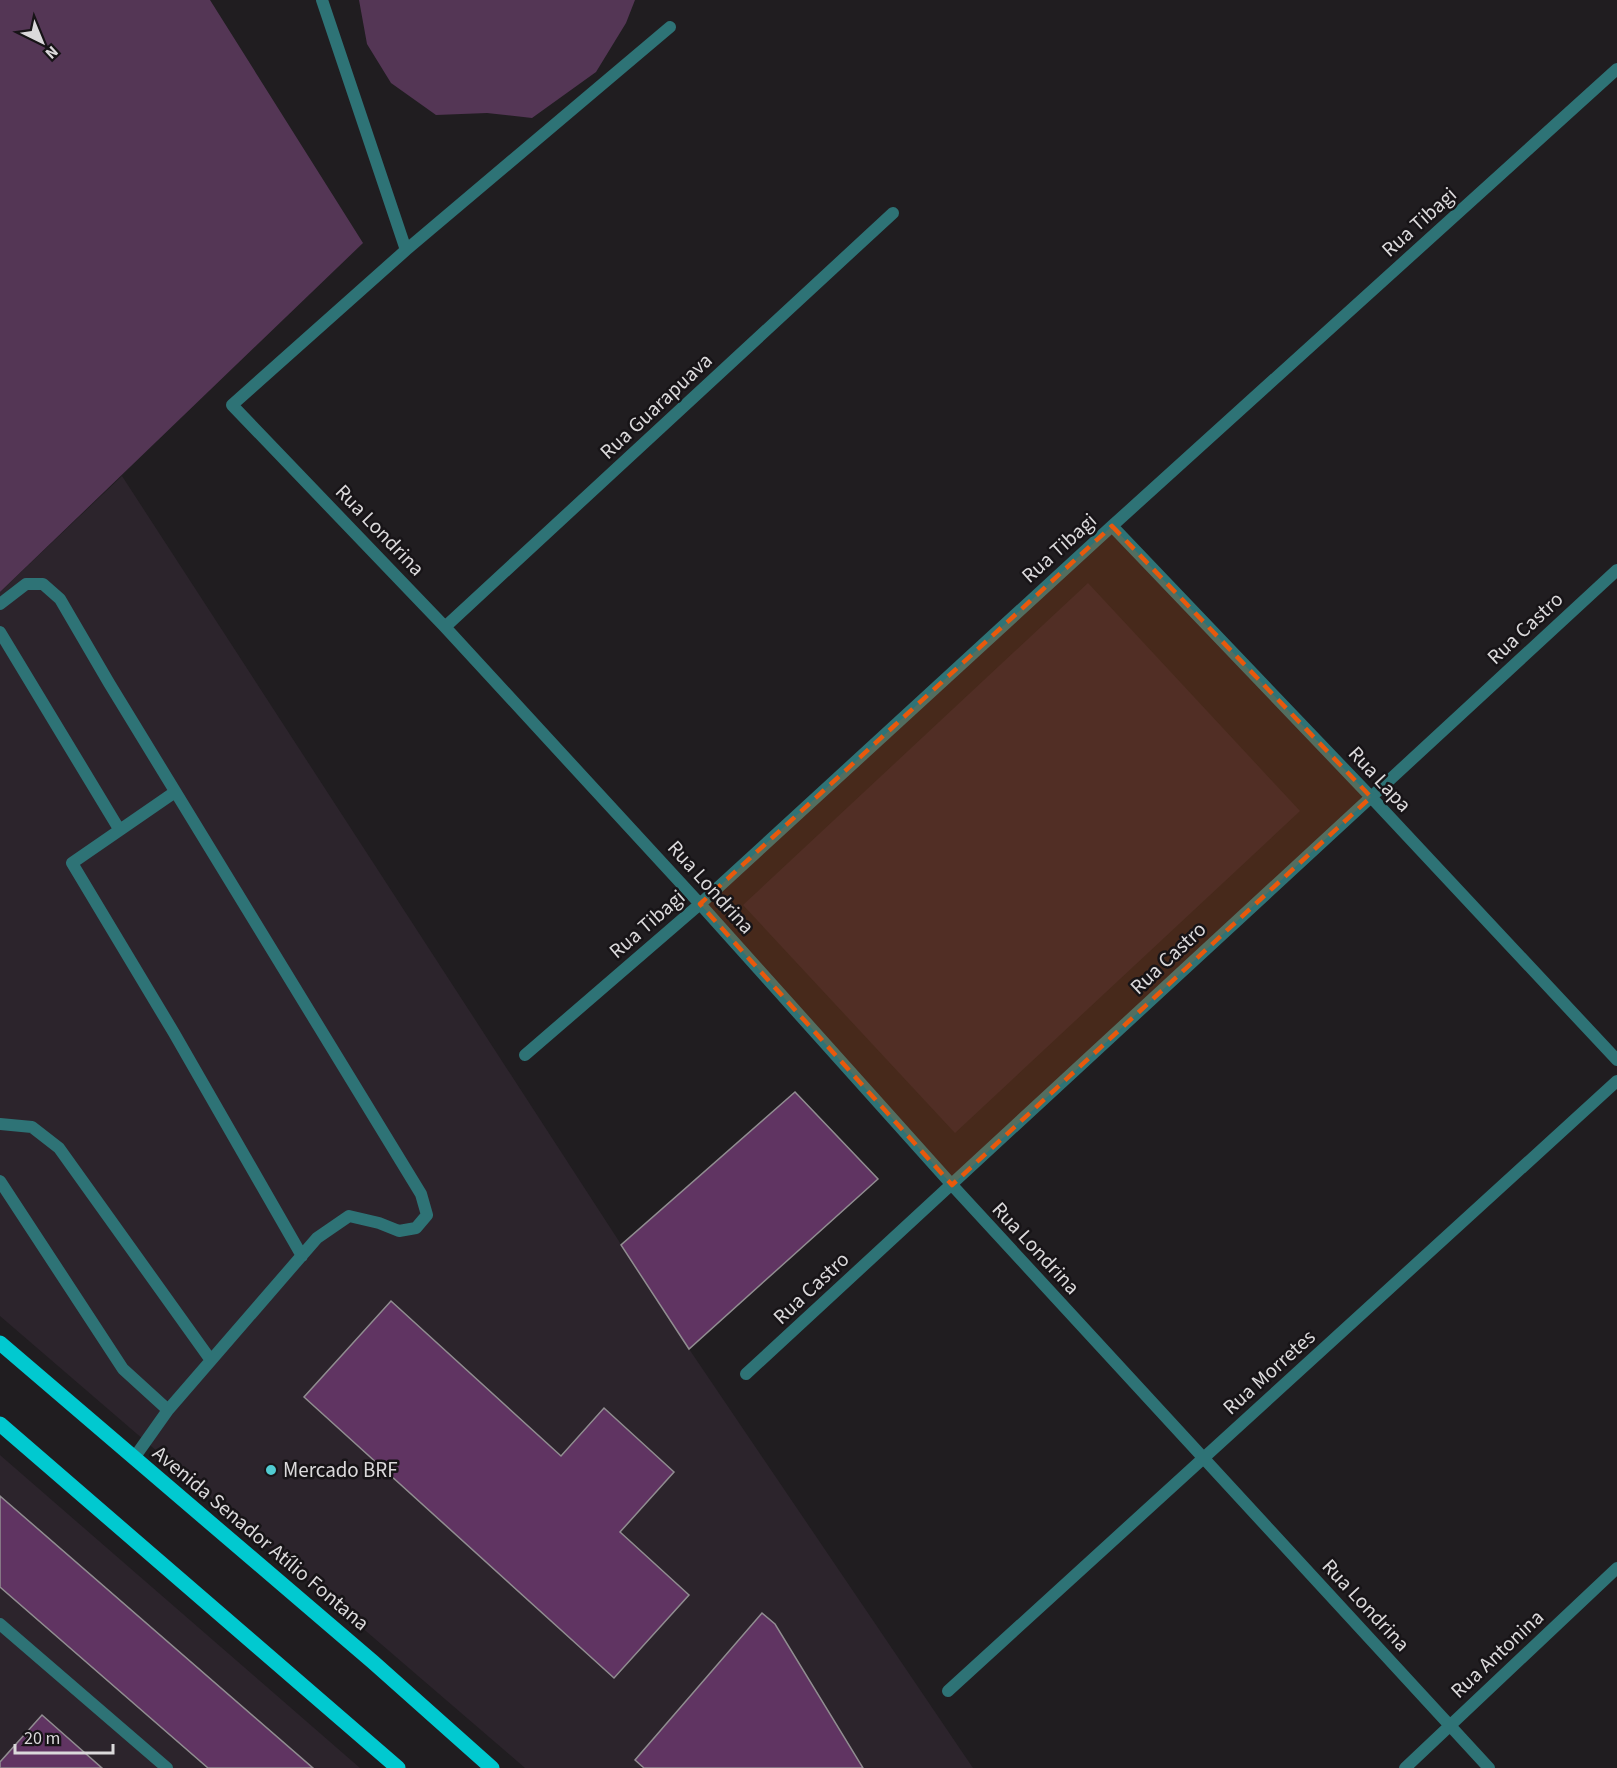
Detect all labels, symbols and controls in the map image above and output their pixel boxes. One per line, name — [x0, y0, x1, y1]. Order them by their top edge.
north arrow — [12, 12, 72, 72]
text: N — [40, 41, 63, 64]
street label: Rua Tibagi — [1375, 180, 1463, 264]
street label: Rua Guarapuava — [593, 346, 719, 466]
street label: Rua Londrina — [329, 477, 431, 583]
street label: Rua Tibagi — [1015, 506, 1103, 590]
street label: Rua Castro — [1480, 585, 1570, 671]
street label: Rua Lapa — [1341, 739, 1419, 819]
street label: Rua Londrina — [661, 833, 761, 941]
street label: Rua Tibagi — [602, 882, 692, 966]
street label: Rua Castro — [1123, 915, 1213, 1001]
street label: Rua Londrina — [985, 1195, 1087, 1301]
street label: Rua Castro — [766, 1245, 856, 1331]
street label: Rua Morretes — [1216, 1322, 1322, 1422]
street label: Avenida Senador Atílio Fontana — [146, 1438, 376, 1638]
place label: Mercado BRF — [283, 1455, 398, 1485]
marker: Mercado BRF — [264, 1463, 278, 1477]
street label: Rua Londrina — [1315, 1552, 1417, 1658]
street label: Rua Antonina — [1444, 1603, 1550, 1705]
scale bar — [15, 1717, 112, 1755]
text: 20 m — [24, 1726, 60, 1751]

